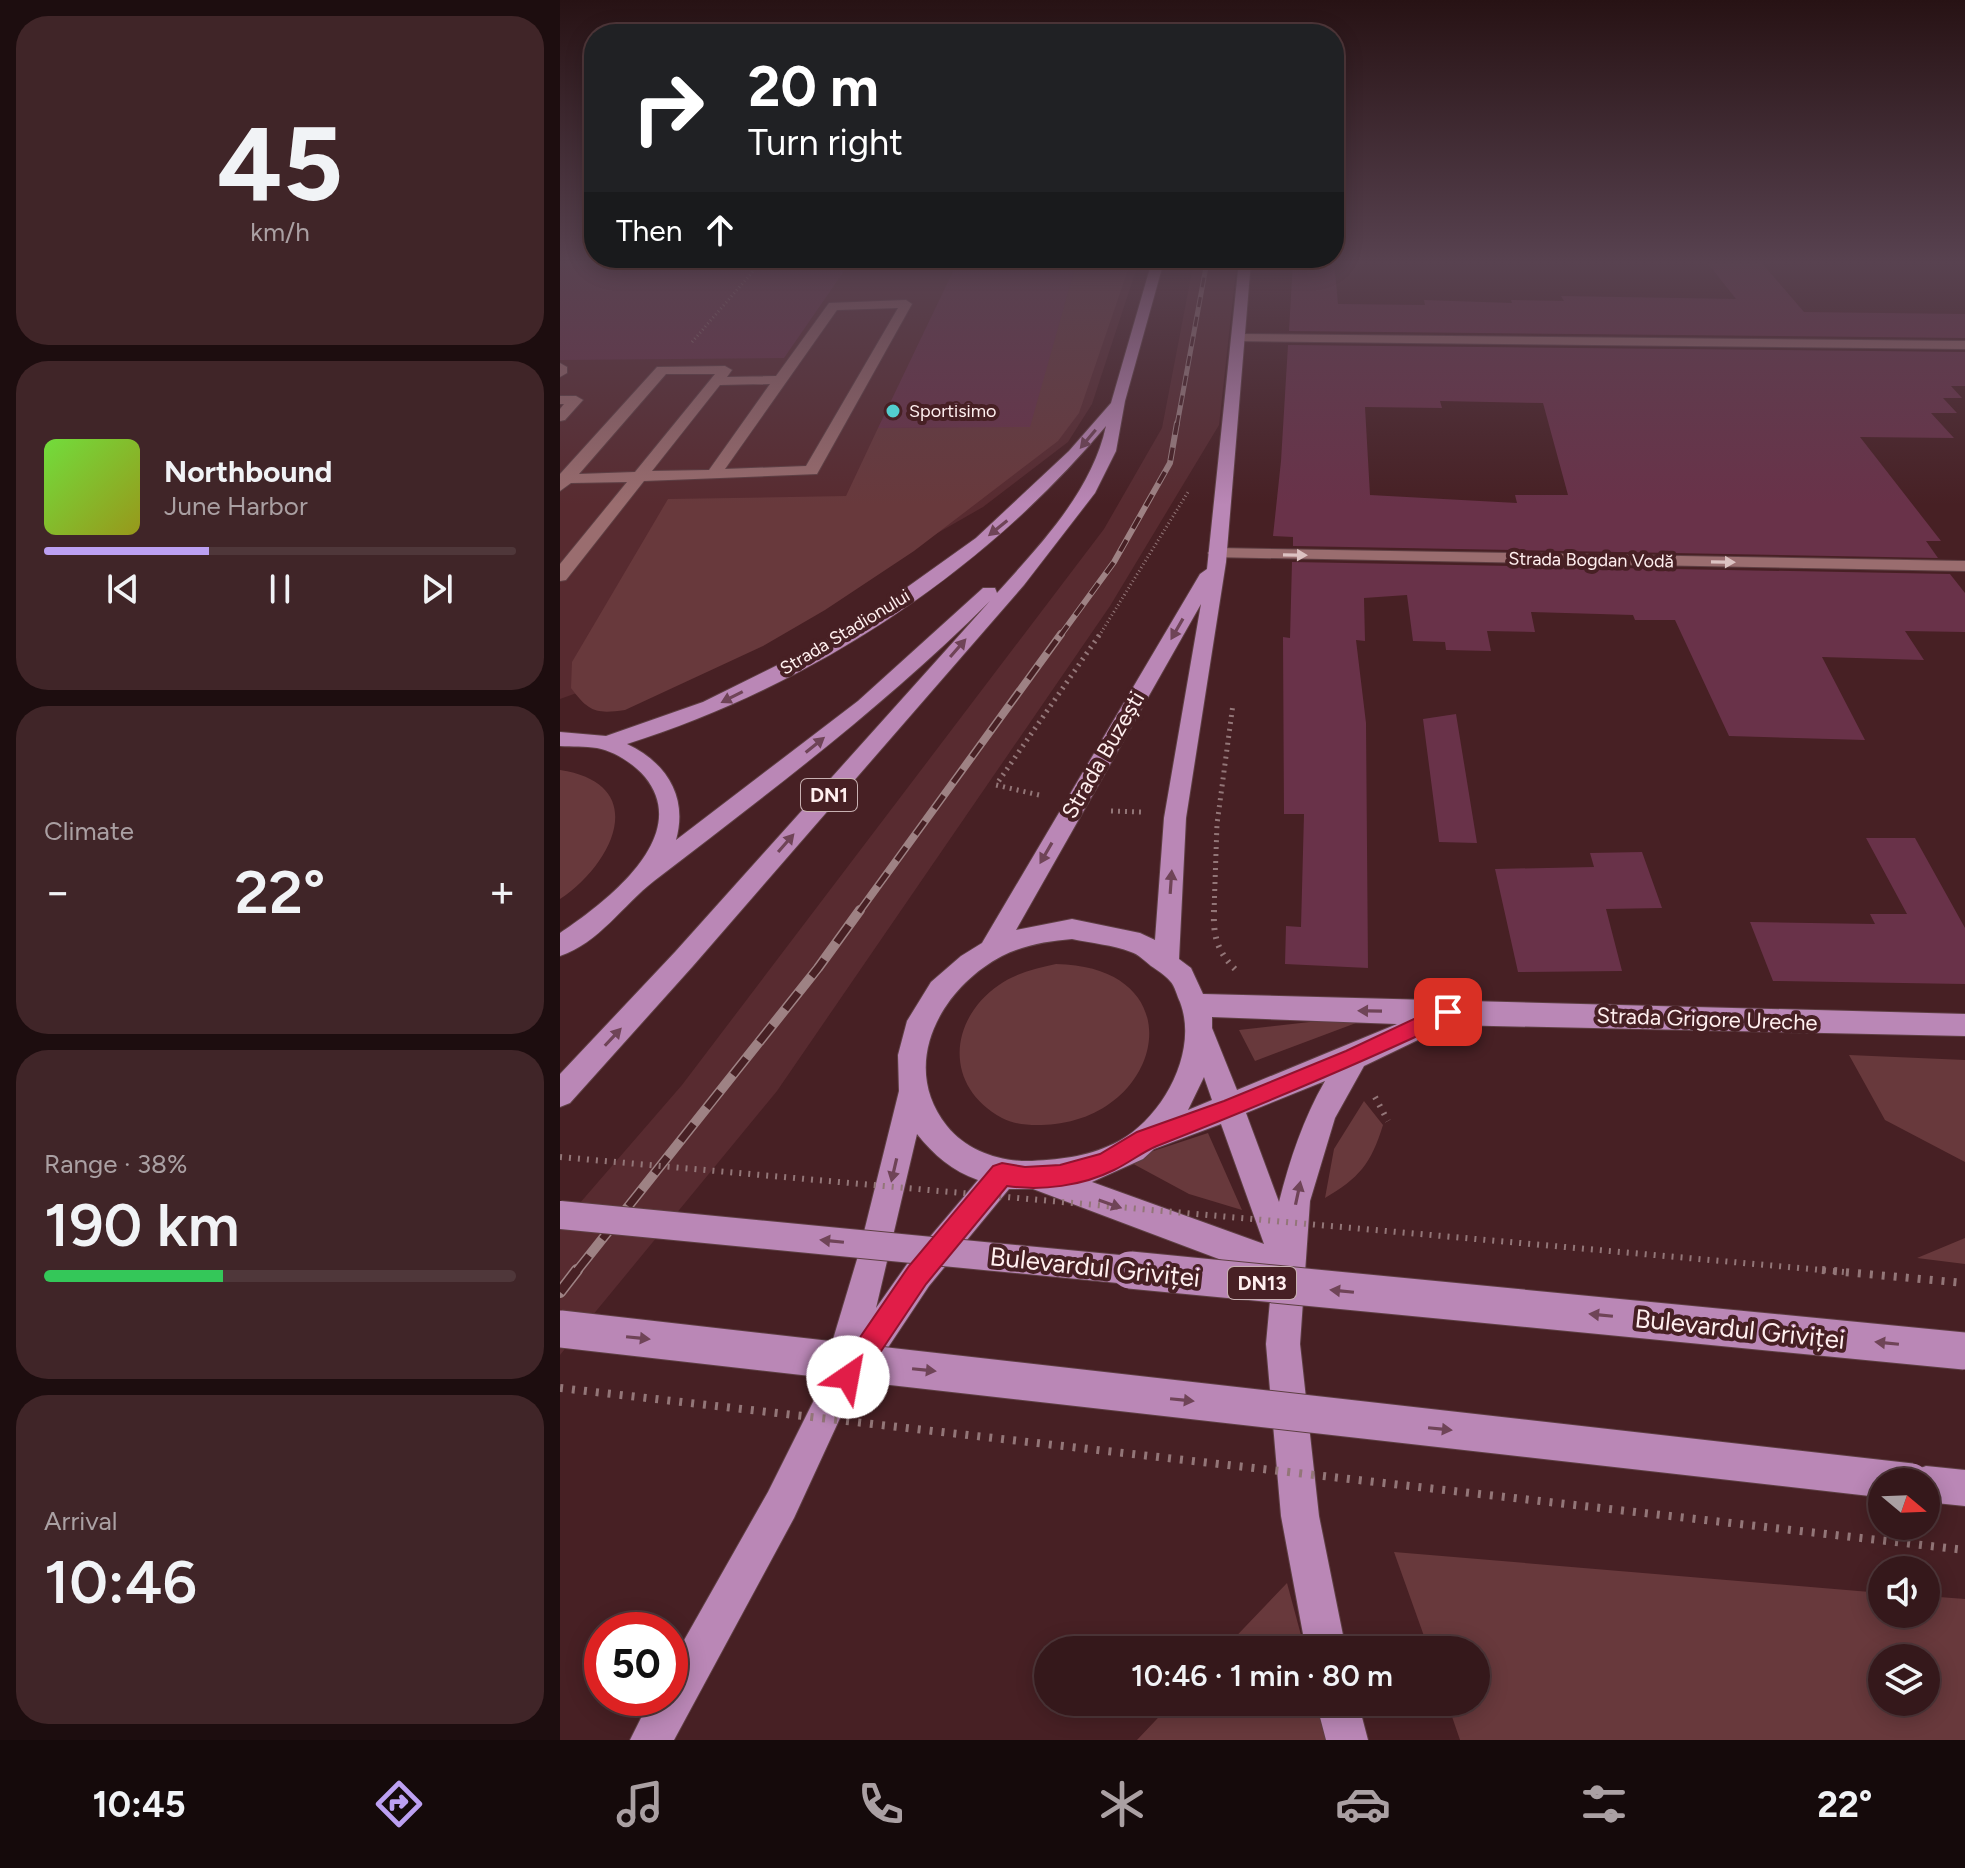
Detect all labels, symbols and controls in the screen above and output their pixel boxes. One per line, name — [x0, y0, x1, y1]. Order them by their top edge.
text: 20 m — [748, 53, 879, 120]
icon: right — [616, 56, 720, 160]
text: 45 — [217, 101, 343, 226]
text: Turn right — [748, 121, 903, 164]
icon: ahead — [698, 208, 742, 252]
text: Then — [616, 212, 682, 249]
text: km/h — [250, 216, 310, 248]
place label: Sportisimo — [909, 400, 997, 422]
marker: Sportisimo — [884, 402, 902, 420]
one-way arrow — [1080, 429, 1097, 449]
text: Northbound — [164, 453, 332, 490]
text: June Harbor — [164, 490, 308, 522]
one-way arrow — [988, 519, 1008, 536]
street label: Strada Bogdan Vodă — [1508, 548, 1674, 572]
one-way arrow — [1283, 549, 1308, 561]
one-way arrow — [1711, 556, 1736, 568]
icon: previous — [101, 567, 145, 611]
icon: pause — [258, 567, 302, 611]
icon: next — [415, 567, 459, 611]
street label: Strada Stadionului — [776, 585, 914, 679]
one-way arrow — [1170, 618, 1184, 640]
one-way arrow — [949, 639, 967, 658]
street label: Strada Buzești — [1056, 687, 1150, 823]
one-way arrow — [720, 690, 743, 703]
one-way arrow — [805, 737, 825, 754]
road number: DN1 — [801, 779, 857, 811]
text: Climate — [44, 815, 134, 847]
one-way arrow — [777, 834, 795, 853]
one-way arrow — [1039, 842, 1053, 865]
text: 22° — [235, 856, 325, 928]
text: − — [44, 865, 71, 918]
text: + — [489, 865, 516, 918]
one-way arrow — [1165, 869, 1178, 894]
pin — [1414, 978, 1482, 1046]
icon: arrive — [1426, 990, 1470, 1034]
street label: Strada Grigore Ureche — [1596, 1002, 1818, 1036]
one-way arrow — [1357, 1005, 1382, 1017]
one-way arrow — [603, 1027, 621, 1046]
text: Range · 38% — [44, 1148, 188, 1180]
one-way arrow — [887, 1158, 900, 1183]
one-way arrow — [1292, 1180, 1305, 1205]
text: 190 km — [44, 1189, 240, 1261]
one-way arrow — [1098, 1199, 1122, 1211]
one-way arrow — [819, 1235, 844, 1248]
street label: Bulevardul Griviței — [988, 1240, 1202, 1294]
road number: DN13 — [1228, 1267, 1296, 1299]
one-way arrow — [1329, 1284, 1354, 1297]
street label: Bulevardul Griviței — [1633, 1302, 1847, 1356]
one-way arrow — [1588, 1309, 1613, 1322]
one-way arrow — [625, 1331, 650, 1344]
position arrow — [806, 1335, 890, 1419]
one-way arrow — [1874, 1336, 1899, 1349]
one-way arrow — [912, 1364, 937, 1377]
one-way arrow — [1170, 1393, 1195, 1406]
one-way arrow — [1428, 1422, 1453, 1435]
north arrow — [1868, 1468, 1940, 1540]
map controls — [1868, 1468, 1940, 1716]
text: Arrival — [44, 1505, 117, 1537]
text: 10:46 — [44, 1546, 197, 1618]
button: sound — [1868, 1556, 1940, 1628]
speed limit sign: 50 — [584, 1612, 688, 1716]
button: layers — [1868, 1644, 1940, 1716]
text: 10:46 · 1 min · 80 m — [1131, 1657, 1393, 1694]
icon: directions — [371, 1776, 427, 1832]
icon: music — [612, 1776, 668, 1832]
icon: phone — [853, 1776, 909, 1832]
icon: climate — [1094, 1776, 1150, 1832]
icon: car — [1335, 1776, 1391, 1832]
icon: filters — [1576, 1776, 1632, 1832]
text: 10:45 — [93, 1783, 186, 1826]
text: 22° — [1817, 1783, 1872, 1826]

